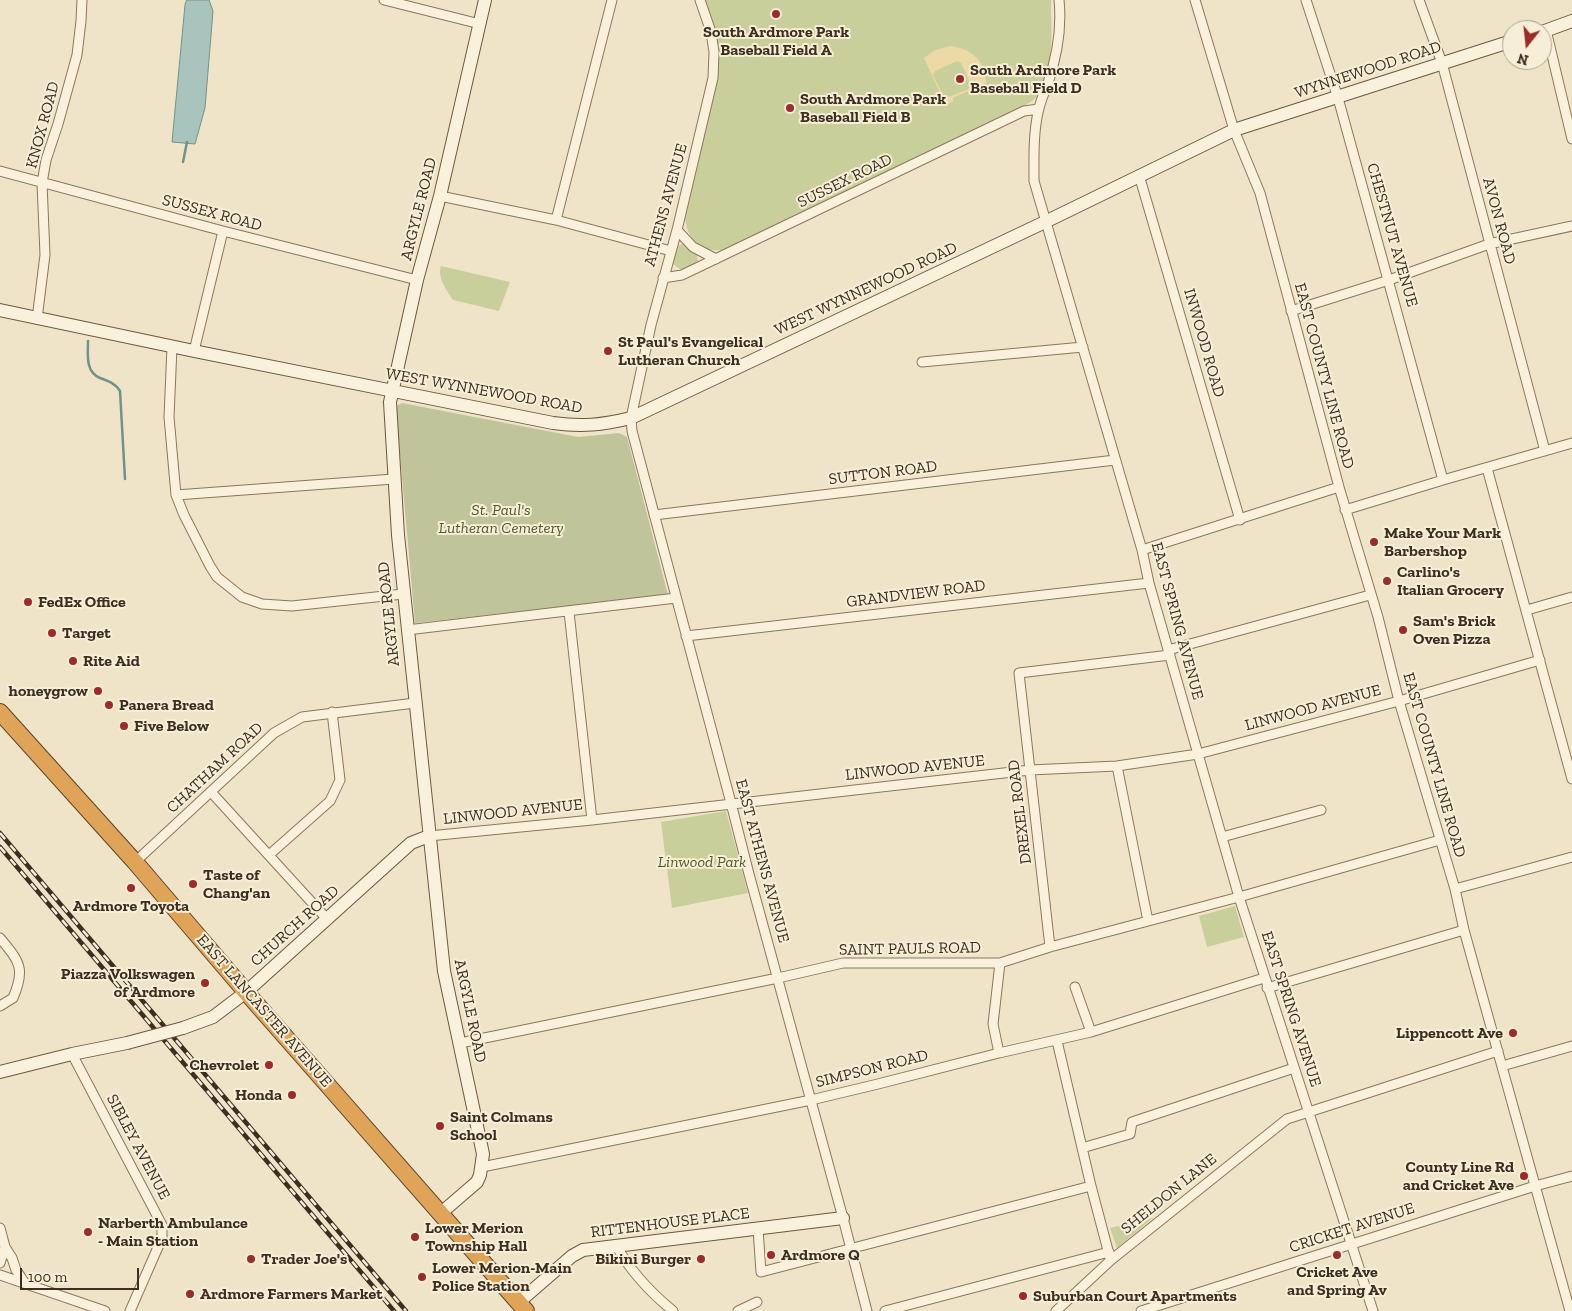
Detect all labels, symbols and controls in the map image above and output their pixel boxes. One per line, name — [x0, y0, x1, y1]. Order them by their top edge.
marker: South Ardmore Park Baseball Field A — [770, 8, 782, 20]
north arrow — [1502, 20, 1552, 70]
place label: South Ardmore Park Baseball Field A — [703, 22, 849, 60]
street label: WYNNEWOOD ROAD — [1292, 37, 1444, 103]
text: N — [1516, 49, 1530, 69]
place label: South Ardmore Park Baseball Field D — [970, 60, 1116, 98]
marker: South Ardmore Park Baseball Field D — [954, 73, 966, 85]
street label: KNOX ROAD — [22, 79, 64, 171]
place label: South Ardmore Park Baseball Field B — [800, 89, 946, 127]
marker: South Ardmore Park Baseball Field B — [784, 102, 796, 114]
street label: ATHENS AVENUE — [640, 141, 692, 269]
street label: SUSSEX ROAD — [795, 150, 895, 212]
street label: ARGYLE ROAD — [397, 156, 441, 262]
street label: CHESTNUT AVENUE — [1362, 161, 1422, 309]
street label: AVON ROAD — [1478, 176, 1520, 266]
street label: SUSSEX ROAD — [160, 190, 264, 236]
street label: WEST WYNNEWOOD ROAD — [772, 238, 960, 340]
street label: EAST COUNTY LINE ROAD — [1290, 281, 1358, 471]
street label: INWOOD ROAD — [1179, 286, 1229, 400]
place label: St Paul's Evangelical Lutheran Church — [618, 332, 763, 370]
marker: St Paul's Evangelical Lutheran Church — [602, 345, 614, 357]
street label: WEST WYNNEWOOD ROAD — [384, 364, 584, 418]
street label: SUTTON ROAD — [828, 457, 938, 489]
park label: St. Paul's Lutheran Cemetery — [439, 500, 563, 538]
place label: Make Your Mark Barbershop — [1384, 523, 1501, 561]
marker: Make Your Mark Barbershop — [1368, 536, 1380, 548]
street label: EAST SPRING AVENUE — [1147, 540, 1207, 702]
street label: ARGYLE ROAD — [374, 561, 404, 667]
place label: Carlino's Italian Grocery — [1397, 562, 1504, 600]
marker: Carlino's Italian Grocery — [1381, 575, 1393, 587]
street label: GRANDVIEW ROAD — [845, 576, 987, 612]
place label: FedEx Office — [38, 592, 126, 612]
marker: FedEx Office — [22, 596, 34, 608]
place label: Sam's Brick Oven Pizza — [1413, 611, 1496, 649]
place label: Target — [62, 623, 111, 643]
marker: Sam's Brick Oven Pizza — [1397, 624, 1409, 636]
marker: Target — [46, 627, 58, 639]
place label: Rite Aid — [83, 651, 140, 671]
marker: Rite Aid — [67, 655, 79, 667]
street label: EAST COUNTY LINE ROAD — [1398, 670, 1470, 860]
place label: honeygrow — [9, 681, 88, 701]
street label: LINWOOD AVENUE — [1243, 681, 1383, 735]
marker: honeygrow — [92, 685, 104, 697]
place label: Panera Bread — [119, 695, 214, 715]
marker: Panera Bread — [103, 699, 115, 711]
place label: Five Below — [134, 716, 209, 736]
street label: CHATHAM ROAD — [163, 718, 267, 818]
marker: Five Below — [118, 720, 130, 732]
street label: LINWOOD AVENUE — [844, 751, 986, 785]
street label: DREXEL ROAD — [1004, 759, 1036, 865]
street label: EAST ATHENS AVENUE — [731, 777, 793, 945]
street label: LINWOOD AVENUE — [442, 795, 584, 829]
park label: Linwood Park — [658, 852, 746, 872]
place label: Taste of Chang'an — [203, 865, 270, 903]
marker: Taste of Chang'an — [187, 878, 199, 890]
street label: CHURCH ROAD — [247, 881, 343, 971]
marker: Ardmore Toyota — [125, 882, 137, 894]
place label: Ardmore Toyota — [73, 896, 189, 916]
street label: EAST SPRING AVENUE — [1257, 929, 1325, 1089]
street label: EAST LANCASTER AVENUE — [192, 931, 336, 1091]
street label: SAINT PAULS ROAD — [839, 938, 981, 960]
street label: ARGYLE ROAD — [450, 958, 490, 1064]
place label: Piazza Volkswagen of Ardmore — [61, 964, 195, 1002]
marker: Piazza Volkswagen of Ardmore — [199, 977, 211, 989]
place label: Lippencott Ave — [1396, 1023, 1503, 1043]
marker: Lippencott Ave — [1507, 1027, 1519, 1039]
street label: SIMPSON ROAD — [814, 1046, 930, 1092]
place label: Chevrolet — [189, 1055, 259, 1075]
marker: Chevrolet — [263, 1059, 275, 1071]
place label: Honda — [235, 1085, 282, 1105]
marker: Honda — [286, 1089, 298, 1101]
street label: SIBLEY AVENUE — [102, 1091, 174, 1203]
place label: Saint Colmans School — [450, 1107, 553, 1145]
marker: Saint Colmans School — [434, 1120, 446, 1132]
street label: SHELDON LANE — [1117, 1150, 1221, 1238]
place label: County Line Rd and Cricket Ave — [1403, 1157, 1514, 1195]
marker: County Line Rd and Cricket Ave — [1518, 1170, 1530, 1182]
street label: CRICKET AVENUE — [1287, 1199, 1417, 1257]
street label: RITTENHOUSE PLACE — [589, 1204, 751, 1242]
place label: Narberth Ambulance - Main Station — [98, 1213, 248, 1251]
place label: Lower Merion Township Hall — [425, 1218, 527, 1256]
marker: Narberth Ambulance - Main Station — [82, 1226, 94, 1238]
marker: Lower Merion Township Hall — [409, 1231, 421, 1243]
place label: Ardmore Q — [781, 1245, 860, 1265]
place label: Trader Joe's — [261, 1249, 347, 1269]
place label: Bikini Burger — [595, 1249, 691, 1269]
marker: Ardmore Q — [765, 1249, 777, 1261]
marker: Cricket Ave and Spring Av — [1331, 1249, 1343, 1261]
marker: Trader Joe's — [245, 1253, 257, 1265]
marker: Bikini Burger — [695, 1253, 707, 1265]
scale bar — [22, 1258, 141, 1290]
place label: Lower Merion-Main Police Station — [432, 1258, 572, 1296]
place label: Cricket Ave and Spring Av — [1287, 1262, 1387, 1300]
text: 100 m — [28, 1268, 67, 1286]
marker: Lower Merion-Main Police Station — [416, 1271, 428, 1283]
place label: Ardmore Farmers Market — [200, 1284, 383, 1304]
place label: Suburban Court Apartments — [1033, 1286, 1237, 1306]
marker: Ardmore Farmers Market — [184, 1288, 196, 1300]
marker: Suburban Court Apartments — [1017, 1290, 1029, 1302]

